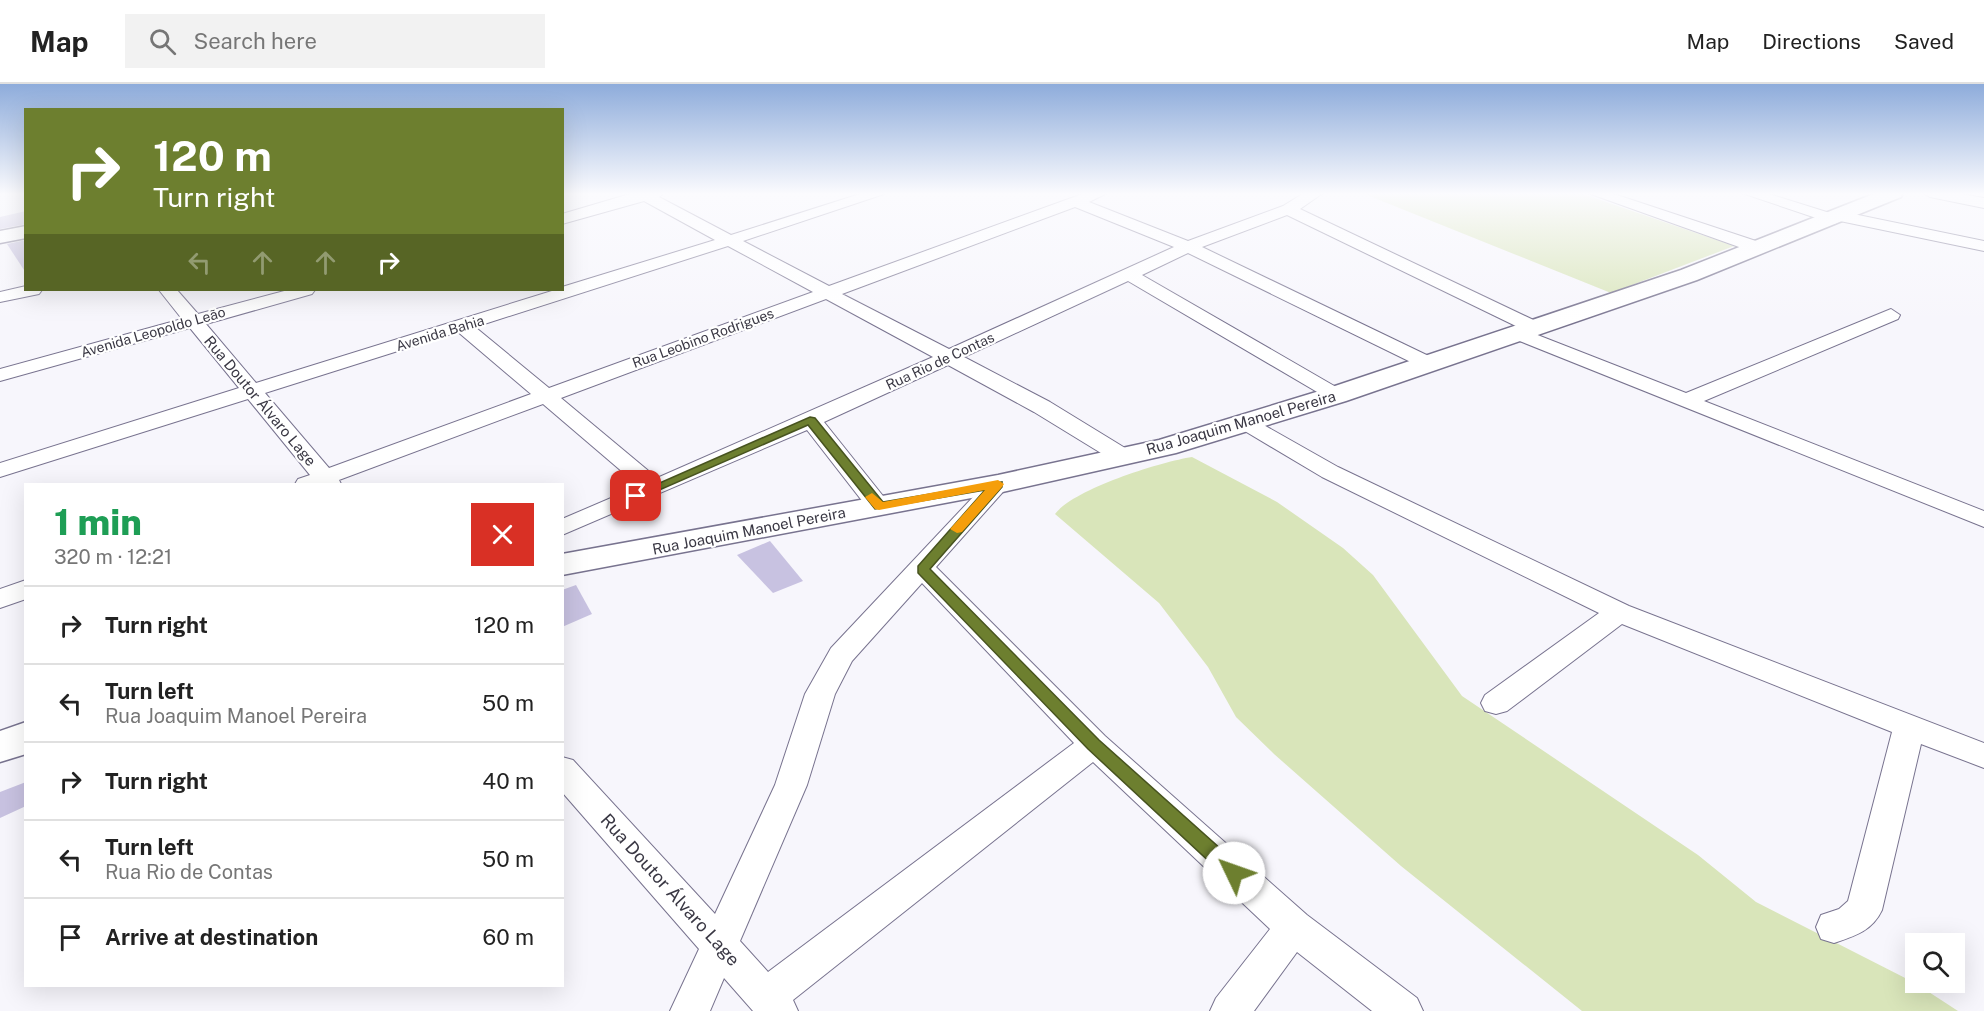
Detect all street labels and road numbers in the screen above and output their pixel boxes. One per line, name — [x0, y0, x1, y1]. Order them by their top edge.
street label: Avenida Leopoldo Leão — [79, 304, 227, 360]
street label: Rua Leobino Rodrigues — [630, 305, 776, 371]
street label: Avenida Bahia — [394, 312, 486, 354]
street label: Rua Rio de Contas — [883, 329, 997, 393]
street label: Rua Doutor Álvaro Lage — [201, 332, 320, 469]
street label: Rua Joaquim Manoel Pereira — [1144, 387, 1338, 458]
street label: Rua Joaquim Manoel Pereira — [651, 503, 847, 558]
street label: Rua Doutor Álvaro Lage — [597, 809, 745, 970]

